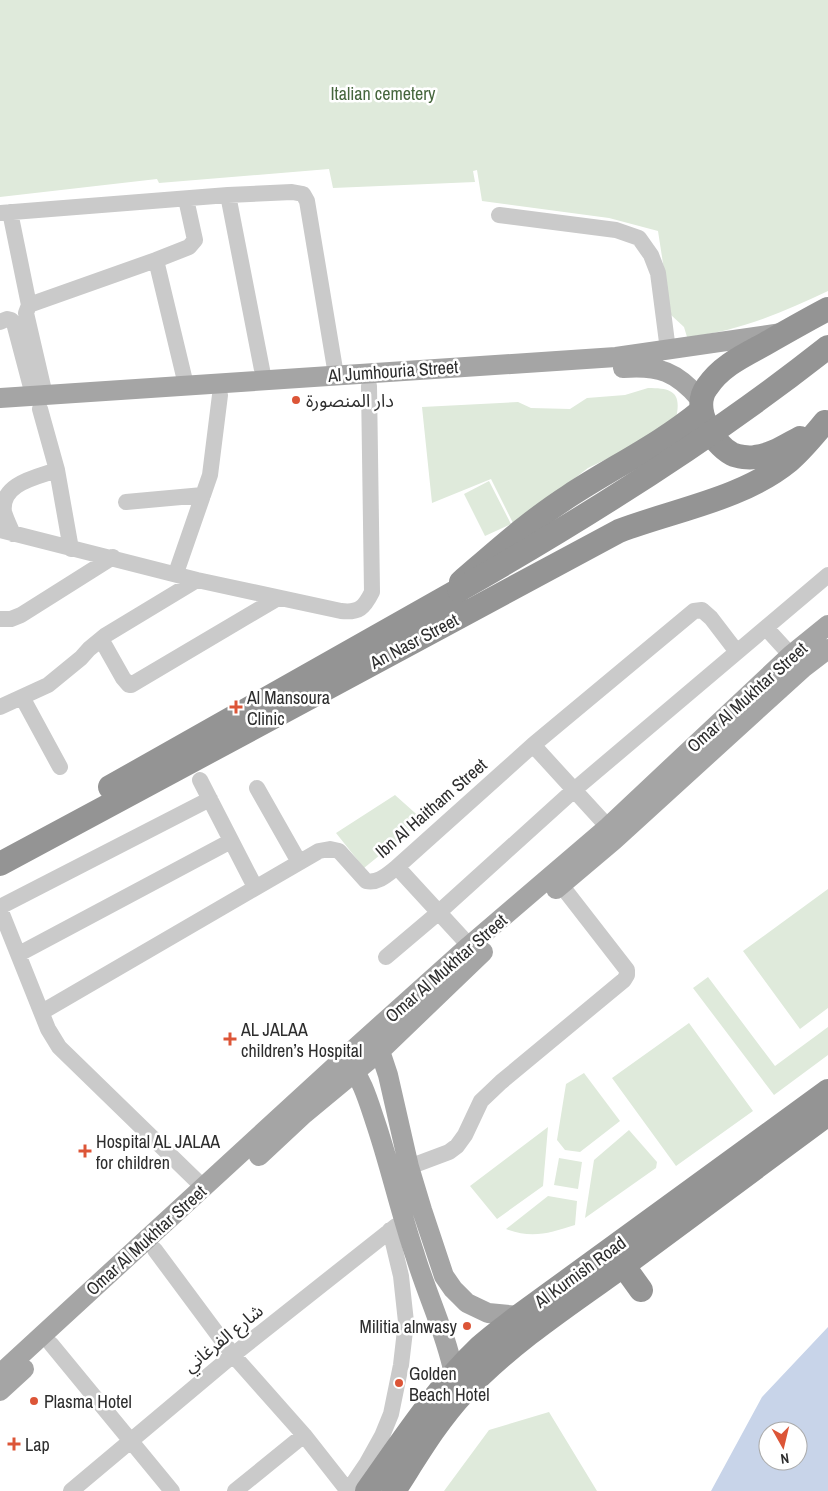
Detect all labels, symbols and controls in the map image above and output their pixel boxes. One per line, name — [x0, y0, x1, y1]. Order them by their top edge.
park label: Italian cemetery — [330, 81, 436, 106]
street label: Al Jumhouria Street — [326, 354, 459, 388]
place label: دار المنصورة — [306, 388, 394, 413]
marker: دار المنصورة — [290, 394, 302, 406]
street label: An Nasr Street — [365, 607, 463, 675]
street label: Omar Al Mukhtar Street — [681, 636, 813, 758]
place label: Al Mansoura Clinic — [246, 685, 330, 731]
marker: Al Mansoura Clinic — [229, 700, 243, 714]
street label: Ibn Al Haitham Street — [370, 753, 492, 863]
street label: Omar Al Mukhtar Street — [380, 908, 512, 1028]
place label: AL JALAA children’s Hospital — [240, 1017, 362, 1063]
marker: AL JALAA children’s Hospital — [223, 1032, 237, 1046]
place label: Hospital AL JALAA for children — [96, 1129, 220, 1175]
marker: Hospital AL JALAA for children — [78, 1144, 92, 1158]
street label: Omar Al Mukhtar Street — [80, 1179, 212, 1301]
street label: Al Kurnish Road — [528, 1230, 631, 1314]
street label: شارع الفرغاني — [178, 1298, 269, 1380]
place label: Militia alnwasy — [359, 1314, 458, 1339]
marker: Militia alnwasy — [461, 1320, 473, 1332]
place label: Golden Beach Hotel — [409, 1361, 489, 1407]
marker: Golden Beach Hotel — [393, 1377, 405, 1389]
place label: Plasma Hotel — [44, 1389, 132, 1414]
marker: Plasma Hotel — [28, 1395, 40, 1407]
north arrow — [758, 1421, 808, 1471]
place label: Lap — [25, 1432, 50, 1457]
marker: Lap — [7, 1437, 21, 1451]
text: N — [779, 1449, 790, 1468]

